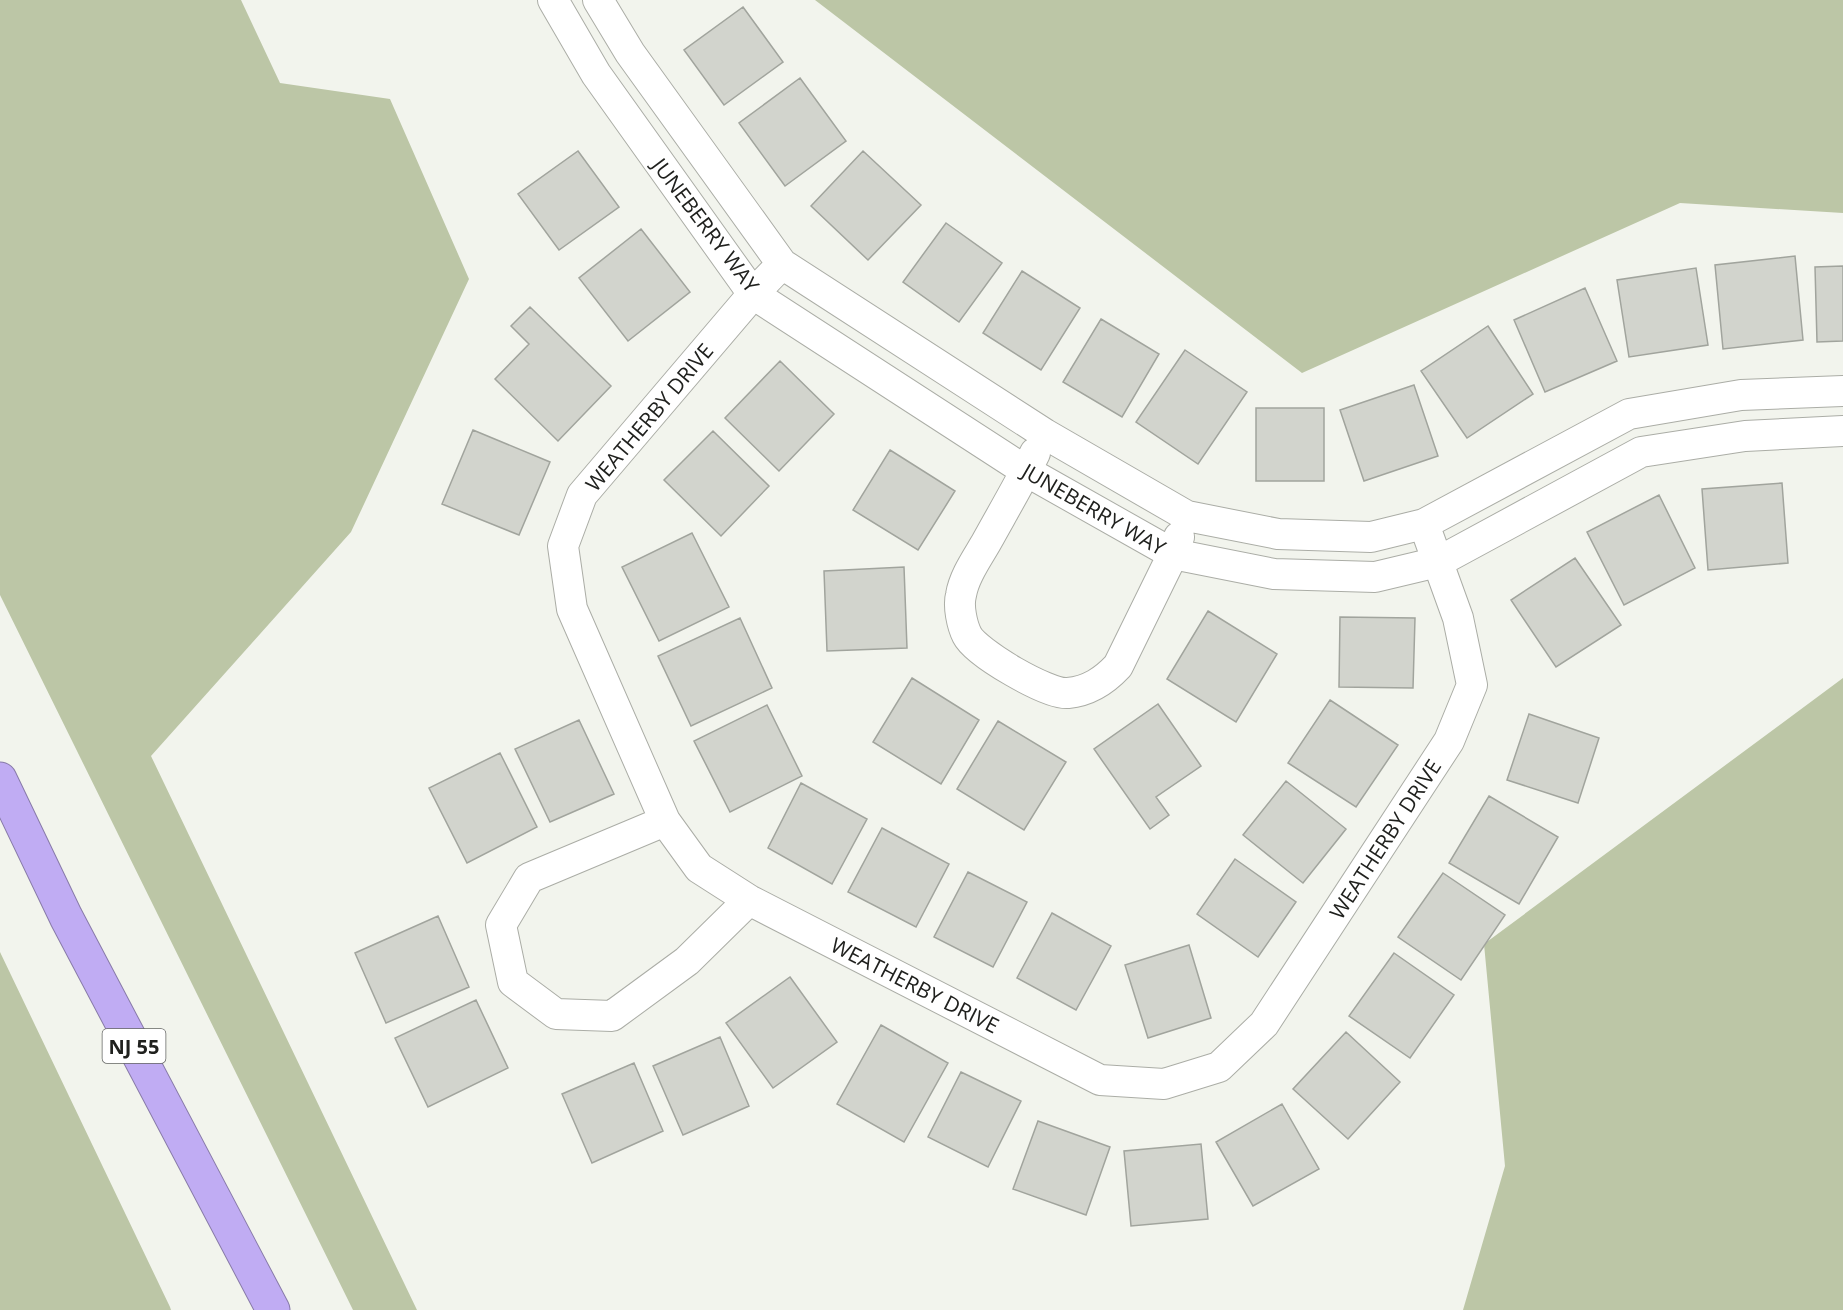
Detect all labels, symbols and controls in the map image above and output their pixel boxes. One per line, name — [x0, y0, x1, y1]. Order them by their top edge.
street label: JUNEBERRY WAY — [645, 151, 766, 298]
street label: WEATHERBY DRIVE — [579, 337, 719, 497]
street label: JUNEBERRY WAY — [1015, 456, 1171, 562]
street label: WEATHERBY DRIVE — [1323, 754, 1447, 924]
street label: WEATHERBY DRIVE — [826, 931, 1004, 1039]
road number: NJ 55 — [102, 1029, 166, 1063]

